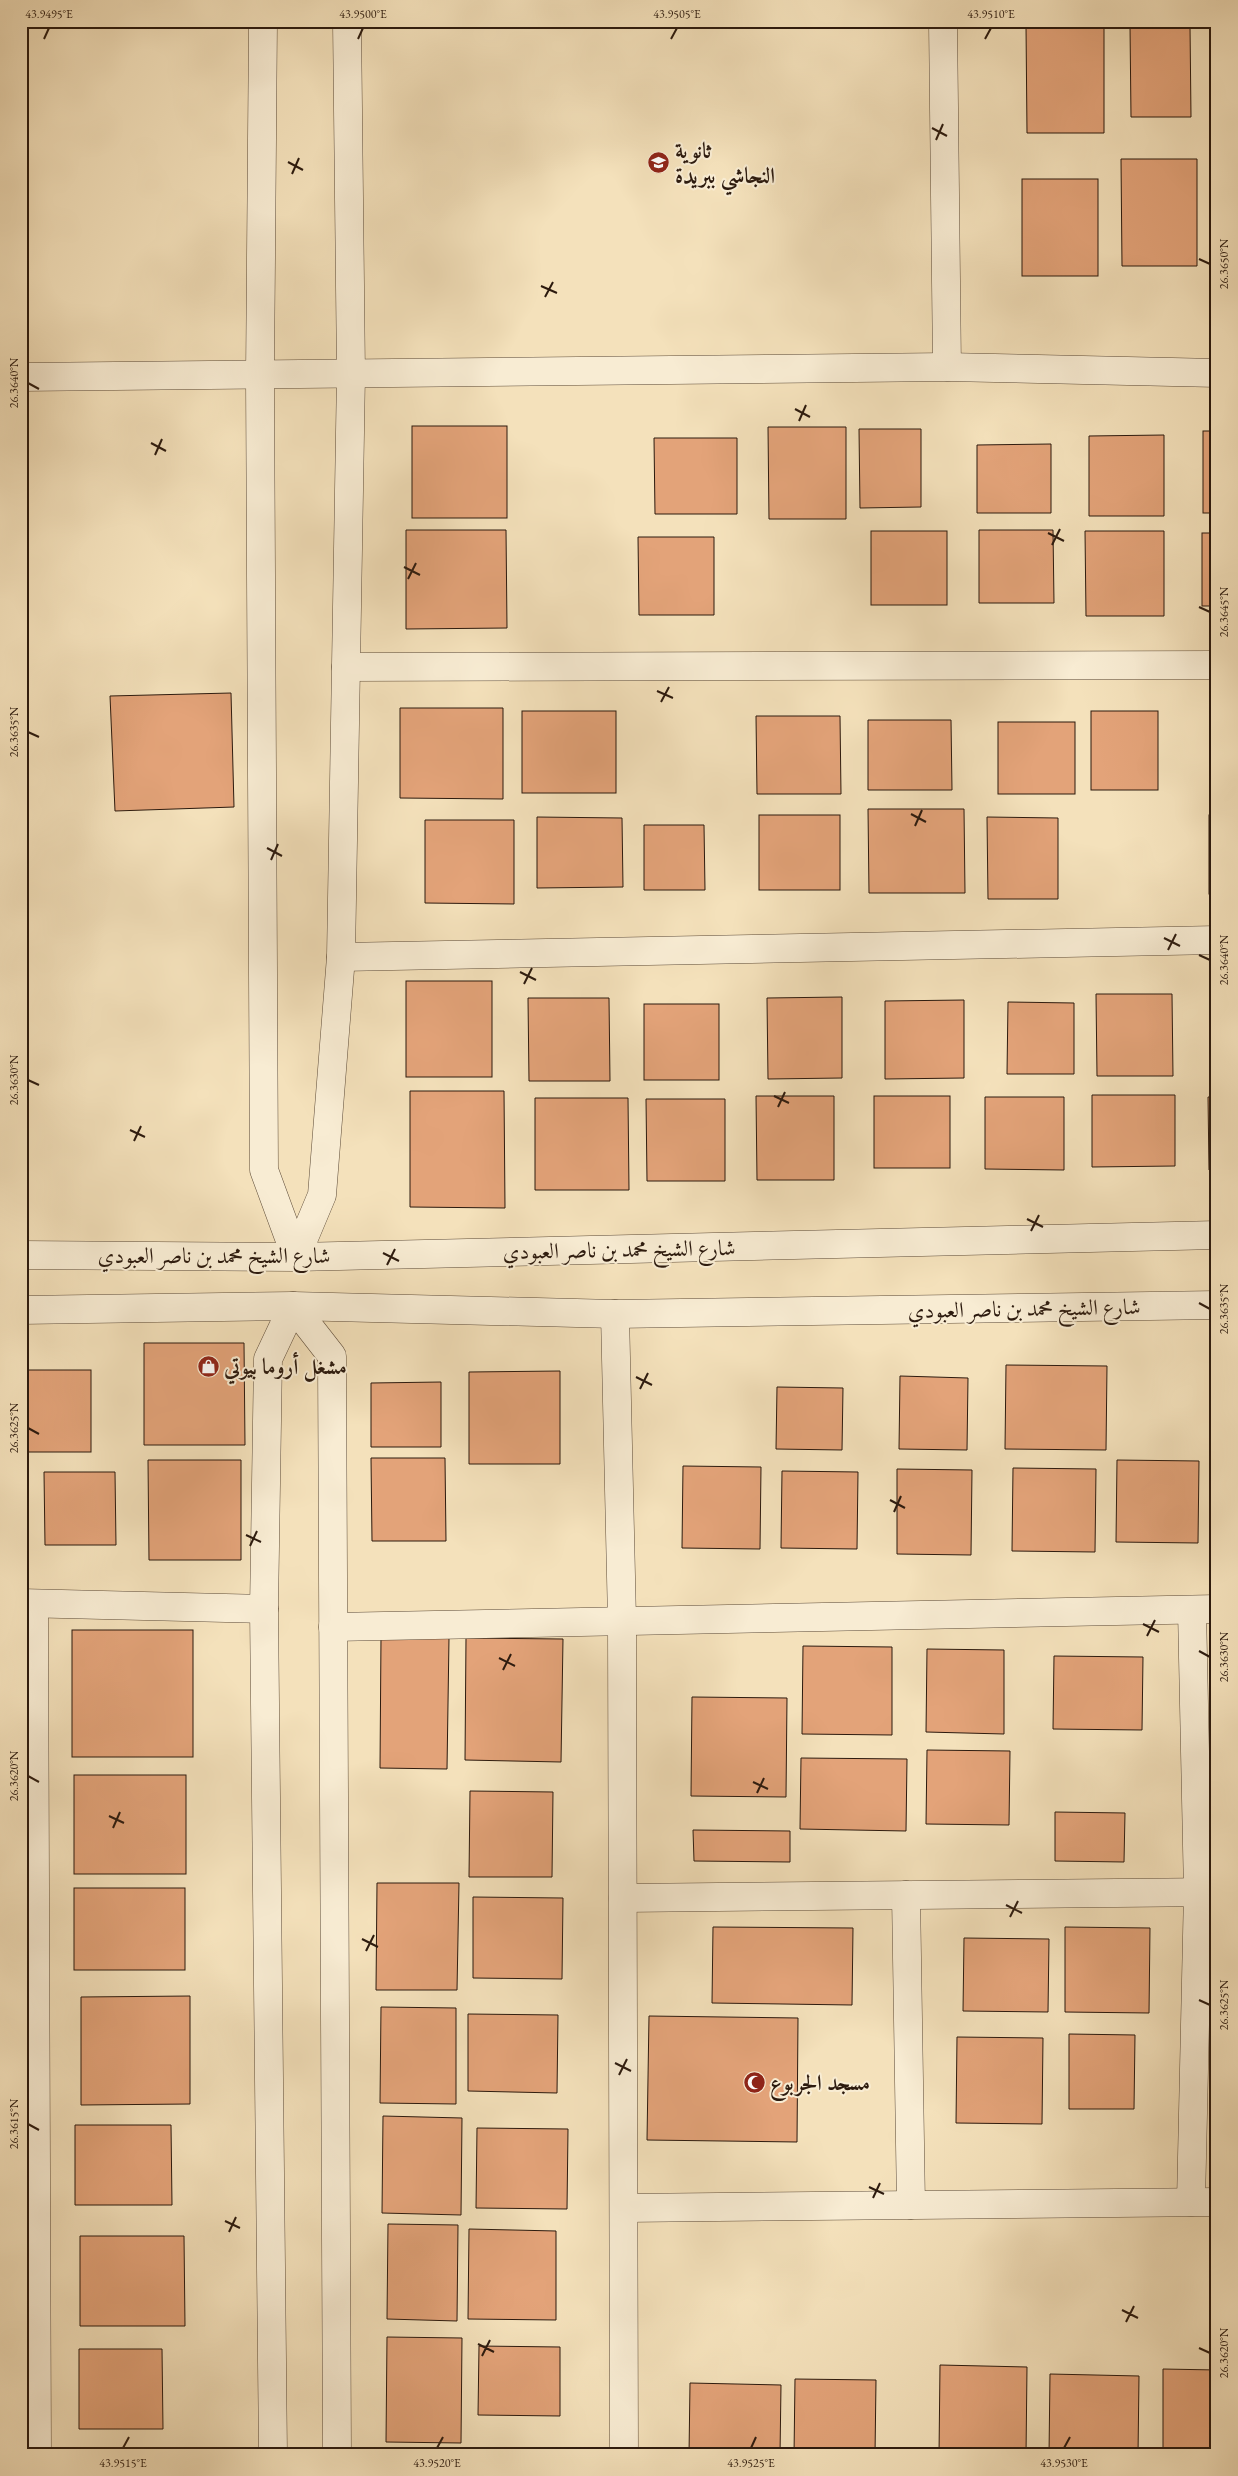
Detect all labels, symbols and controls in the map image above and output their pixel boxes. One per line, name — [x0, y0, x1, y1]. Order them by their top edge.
text: 43.9495°E — [25, 6, 73, 22]
text: 43.9500°E — [339, 6, 387, 22]
text: 43.9505°E — [653, 6, 701, 22]
text: 43.9510°E — [967, 6, 1015, 22]
place label: ثانوية النجاشي ببريدة — [675, 136, 775, 196]
school or university icon: ثانوية النجاشي ببريدة — [647, 151, 671, 175]
text: 26.3650°N — [1216, 238, 1232, 289]
text: 26.3640°N — [6, 357, 22, 408]
text: 26.3645°N — [1216, 586, 1232, 637]
text: 26.3635°N — [6, 706, 22, 757]
text: 26.3640°N — [1216, 934, 1232, 985]
text: 26.3630°N — [6, 1054, 22, 1105]
street label: شارع الشيخ محمد بن ناصر العبودي — [502, 1233, 736, 1271]
street label: شارع الشيخ محمد بن ناصر العبودي — [97, 1241, 331, 1275]
text: 26.3635°N — [1216, 1283, 1232, 1334]
street label: شارع الشيخ محمد بن ناصر العبودي — [907, 1292, 1141, 1330]
place label: مشغل أروما بيوتي — [223, 1351, 347, 1385]
shop icon: مشغل أروما بيوتي — [196, 1354, 220, 1378]
text: 26.3625°N — [6, 1402, 22, 1453]
text: 26.3630°N — [1216, 1631, 1232, 1682]
text: 26.3620°N — [6, 1750, 22, 1801]
text: 26.3625°N — [1216, 1979, 1232, 2030]
place label: مسجد الجربوع — [770, 2068, 870, 2101]
mosque icon: مسجد الجربوع — [742, 2070, 766, 2094]
text: 26.3615°N — [6, 2098, 22, 2149]
text: 26.3620°N — [1216, 2327, 1232, 2378]
text: 43.9515°E — [99, 2455, 147, 2471]
text: 43.9520°E — [413, 2455, 461, 2471]
text: 43.9525°E — [727, 2455, 775, 2471]
text: 43.9530°E — [1040, 2455, 1088, 2471]

